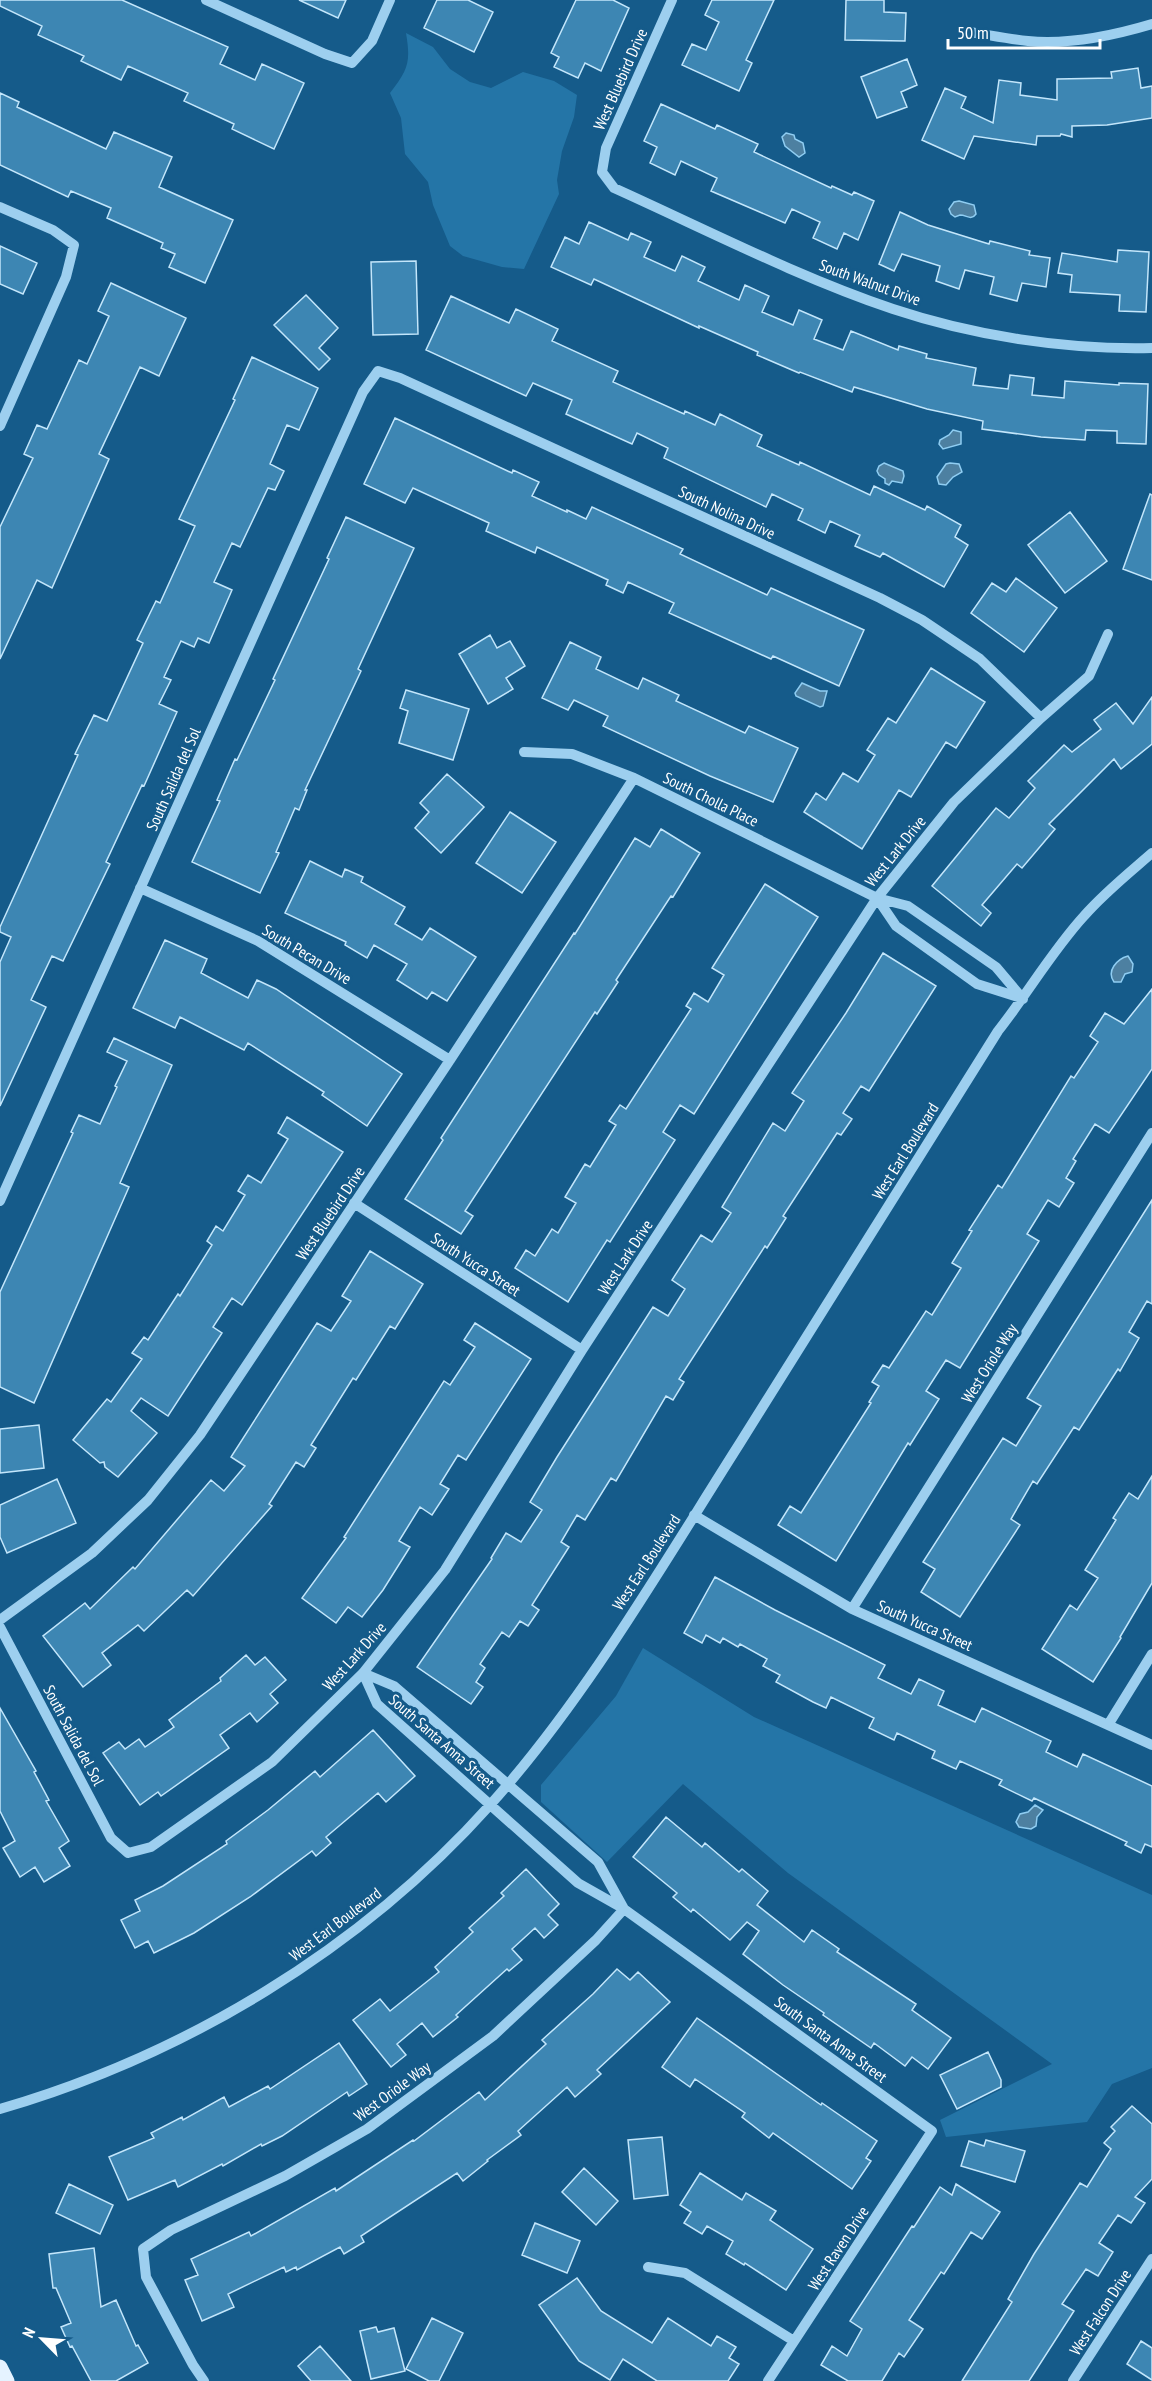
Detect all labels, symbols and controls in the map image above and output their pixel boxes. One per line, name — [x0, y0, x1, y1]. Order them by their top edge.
scale bar — [948, 12, 1100, 50]
text: 50 m — [957, 21, 989, 44]
street label: West Bluebird Drive — [589, 25, 651, 133]
street label: South Walnut Drive — [817, 254, 923, 310]
street label: South Nolina Drive — [676, 481, 778, 543]
street label: South Salida del Sol — [141, 724, 205, 834]
street label: South Cholla Place — [660, 767, 762, 831]
street label: West Lark Drive — [860, 811, 930, 891]
street label: South Pecan Drive — [259, 920, 355, 988]
street label: West Earl Boulevard — [867, 1099, 943, 1203]
street label: West Bluebird Drive — [291, 1162, 369, 1264]
street label: West Lark Drive — [593, 1216, 657, 1298]
street label: South Yucca Street — [428, 1228, 525, 1301]
street label: West Oriole Way — [957, 1320, 1021, 1406]
street label: West Earl Boulevard — [608, 1510, 684, 1614]
street label: South Yucca Street — [874, 1595, 976, 1655]
street label: West Lark Drive — [318, 1618, 390, 1694]
street label: South Salida del Sol — [39, 1681, 109, 1789]
street label: South Santa Anna Street — [385, 1689, 500, 1793]
street label: West Earl Boulevard — [285, 1883, 385, 1965]
street label: South Santa Anna Street — [771, 1991, 892, 2087]
street label: West Oriole Way — [350, 2057, 434, 2125]
street label: West Raven Drive — [803, 2202, 873, 2294]
street label: West Falcon Drive — [1065, 2265, 1135, 2359]
north arrow — [12, 2309, 72, 2369]
text: N — [18, 2325, 39, 2341]

